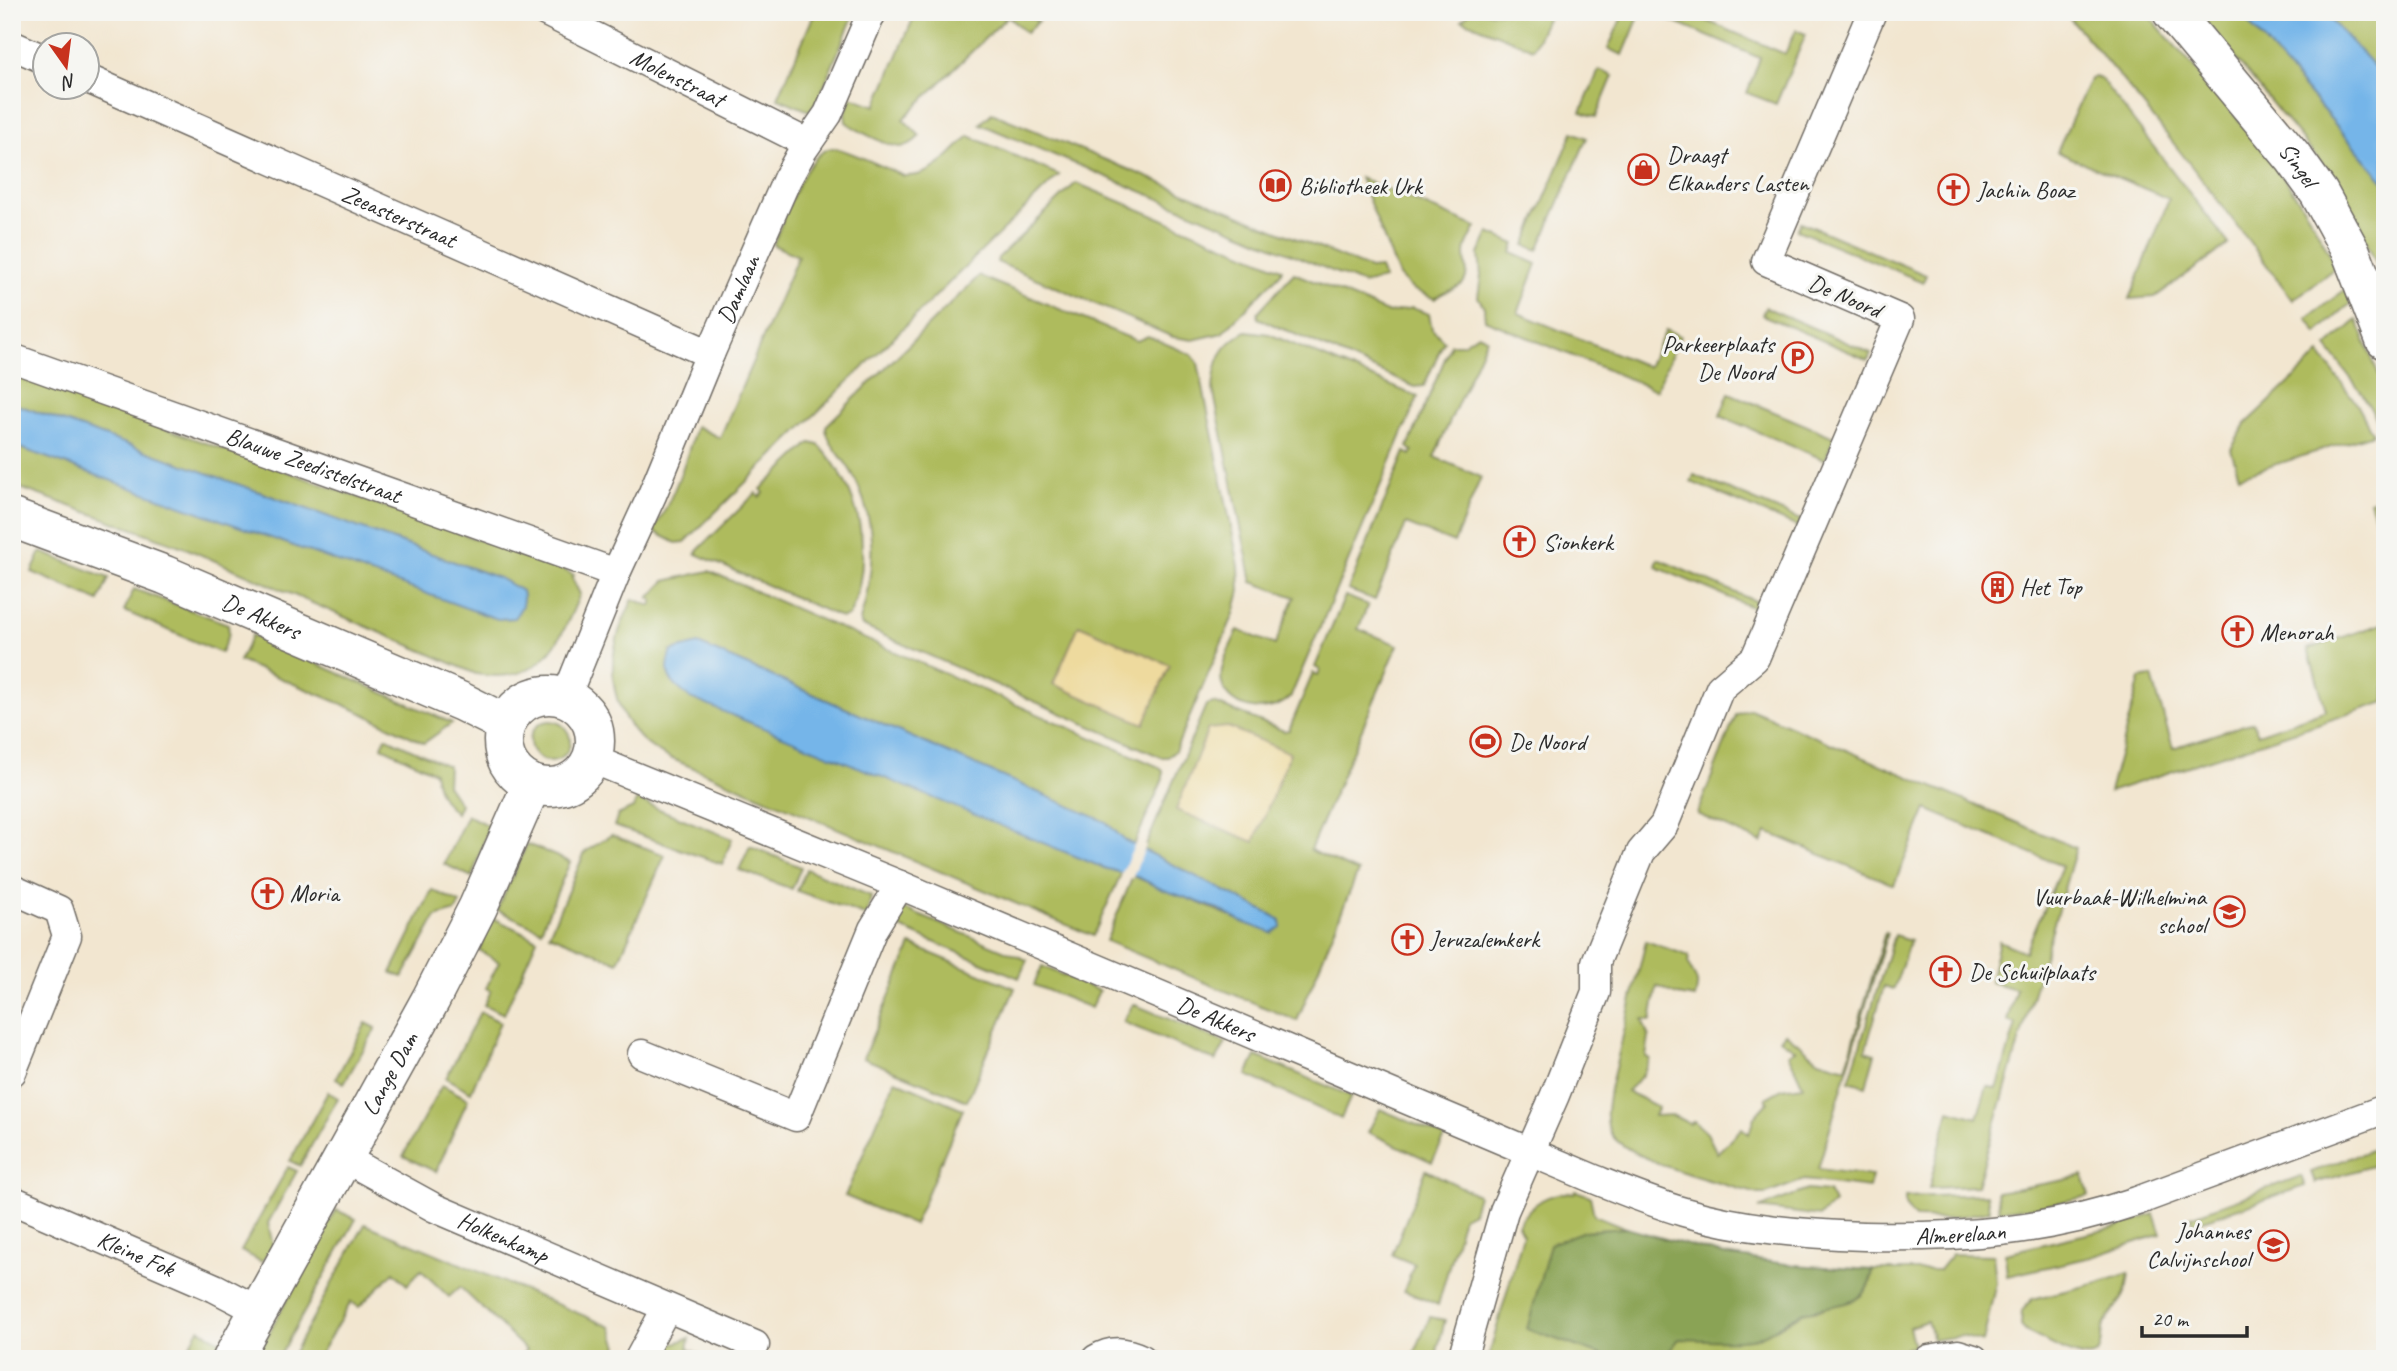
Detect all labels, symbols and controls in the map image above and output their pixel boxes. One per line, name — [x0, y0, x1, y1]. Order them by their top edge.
north arrow — [32, 32, 102, 102]
street label: Molenstraat — [625, 42, 732, 115]
text: N — [58, 68, 78, 95]
street label: Singel — [2272, 136, 2327, 196]
place label: Draagt Elkanders Lasten — [1667, 140, 1810, 198]
shop icon: Draagt Elkanders Lasten — [1627, 152, 1661, 186]
library icon: Bibliotheek Urk — [1259, 169, 1293, 203]
place label: Bibliotheek Urk — [1299, 171, 1424, 201]
church icon: Jachin Boaz — [1937, 173, 1971, 207]
place label: Jachin Boaz — [1976, 175, 2077, 205]
street label: Zeeasterstraat — [337, 178, 463, 256]
street label: Damlaan — [710, 249, 767, 328]
street label: De Noord — [1804, 267, 1889, 326]
place label: Parkeerplaats De Noord — [1662, 329, 1778, 387]
parking icon: Parkeerplaats De Noord — [1780, 341, 1814, 375]
street label: Blauwe Zeedistelstraat — [222, 420, 407, 511]
church icon: Sionkerk — [1503, 525, 1537, 559]
place label: Sionkerk — [1543, 527, 1615, 557]
building icon: Het Top — [1980, 570, 2014, 604]
place label: Het Top — [2020, 572, 2084, 602]
street label: De Akkers — [218, 586, 307, 647]
church icon: Menorah — [2220, 615, 2254, 649]
place label: Menorah — [2260, 617, 2335, 647]
sports icon: De Noord — [1469, 725, 1503, 759]
place label: De Noord — [1509, 727, 1589, 757]
church icon: Moria — [250, 876, 284, 910]
place label: Moria — [290, 878, 341, 908]
place label: Vuurbaak-Wilhelmina school — [2033, 882, 2210, 940]
school or university icon: Vuurbaak-Wilhelmina school — [2212, 894, 2246, 928]
church icon: Jeruzalemkerk — [1390, 922, 1424, 956]
place label: Jeruzalemkerk — [1429, 924, 1541, 954]
church icon: De Schuilplaats — [1929, 955, 1963, 989]
place label: De Schuilplaats — [1969, 957, 2097, 987]
street label: De Akkers — [1172, 989, 1262, 1050]
street label: Lange Dam — [355, 1026, 425, 1121]
street label: Holkenkamp — [453, 1205, 555, 1271]
street label: Almerelaan — [1915, 1216, 2007, 1251]
place label: Johannes Calvijnschool — [2147, 1216, 2254, 1274]
street label: Kleine Fok — [93, 1224, 181, 1284]
school or university icon: Johannes Calvijnschool — [2256, 1228, 2290, 1262]
scale bar — [2142, 1294, 2246, 1338]
text: 20 m — [2152, 1306, 2190, 1332]

